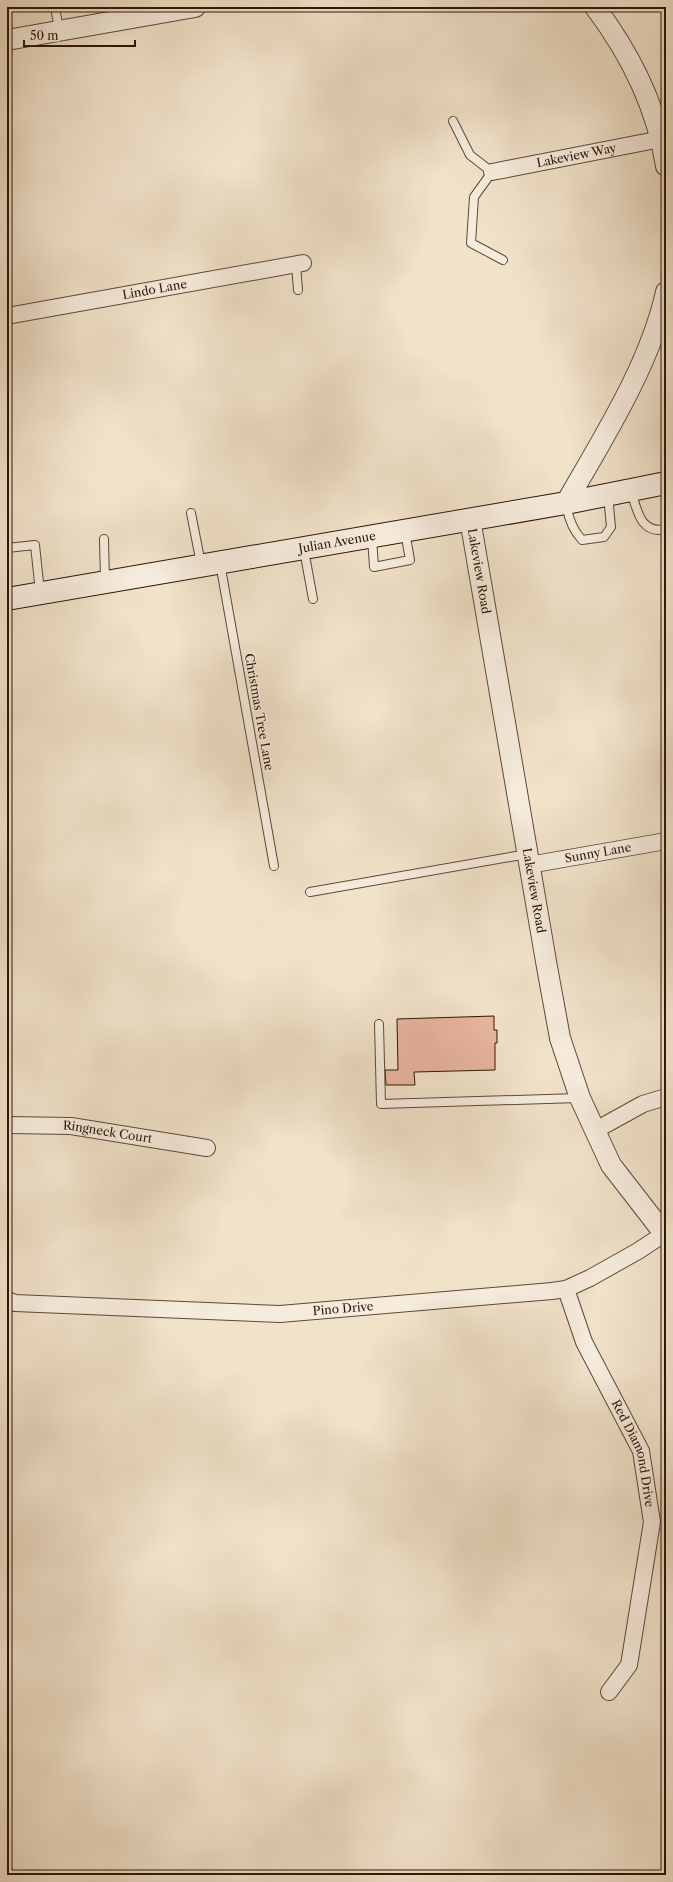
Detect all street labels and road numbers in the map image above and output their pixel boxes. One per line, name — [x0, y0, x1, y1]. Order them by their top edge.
street label: Lakeview Way — [535, 140, 618, 170]
street label: Lindo Lane — [121, 276, 188, 302]
street label: Lakeview Road — [465, 527, 494, 616]
street label: Julian Avenue — [295, 528, 377, 556]
street label: Christmas Tree Lane — [242, 652, 277, 772]
street label: Sunny Lane — [563, 839, 633, 866]
street label: Lakeview Road — [520, 847, 549, 935]
street label: Ringneck Court — [63, 1118, 154, 1146]
street label: Pino Drive — [312, 1298, 374, 1318]
street label: Red Diamond Drive — [609, 1397, 658, 1508]

